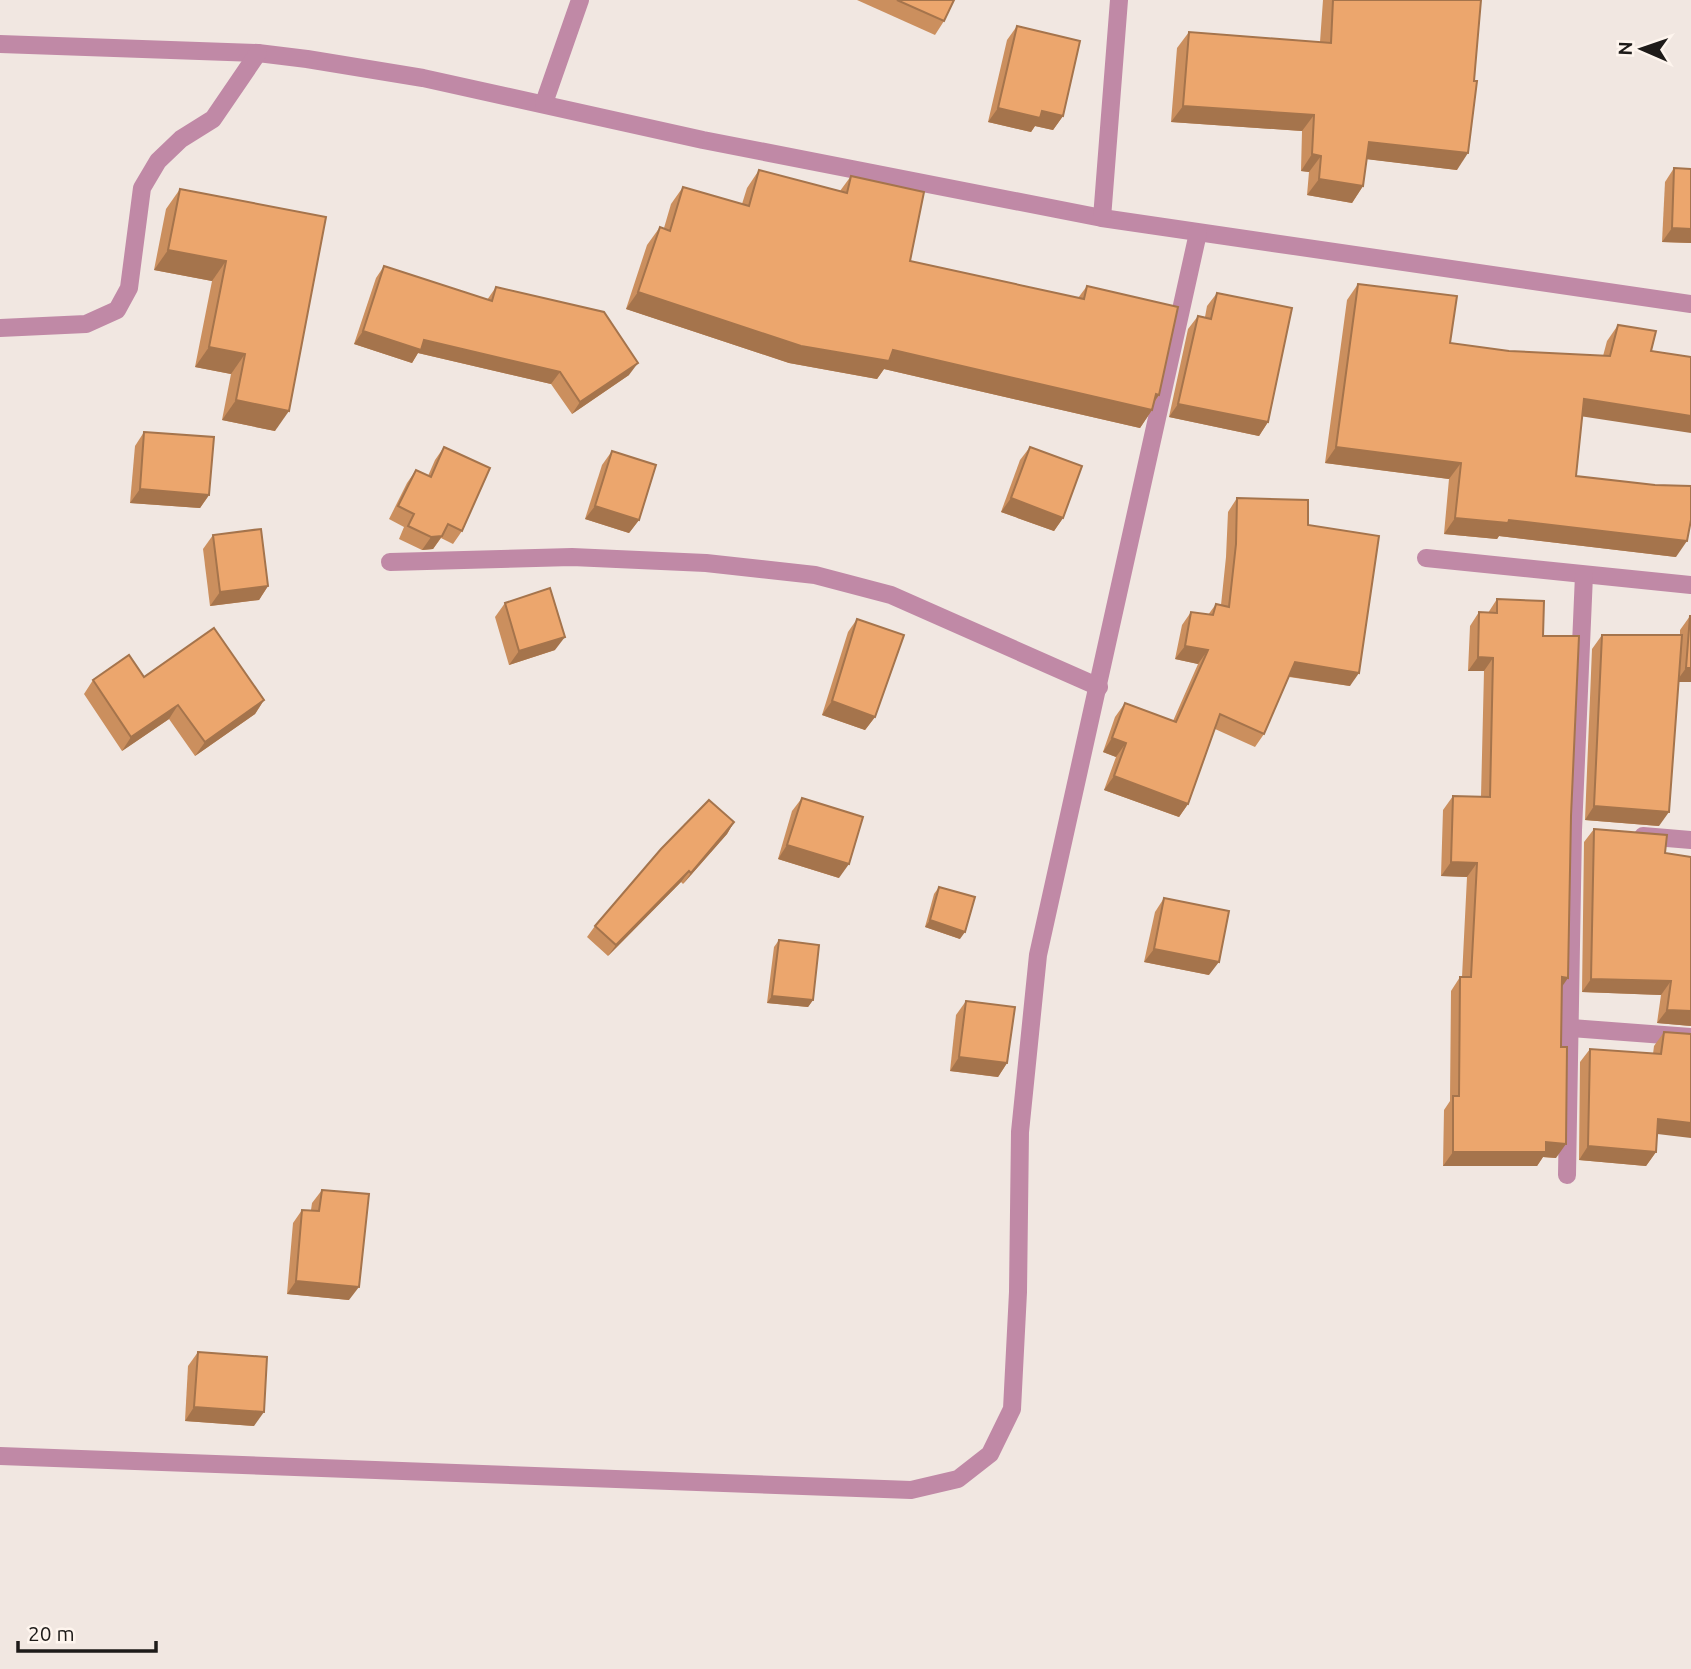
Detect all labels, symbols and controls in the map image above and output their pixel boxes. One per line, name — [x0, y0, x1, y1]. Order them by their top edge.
north arrow — [1607, 14, 1677, 84]
text: N — [1614, 41, 1636, 56]
scale bar — [18, 1610, 156, 1654]
text: 20 m — [28, 1621, 75, 1645]

